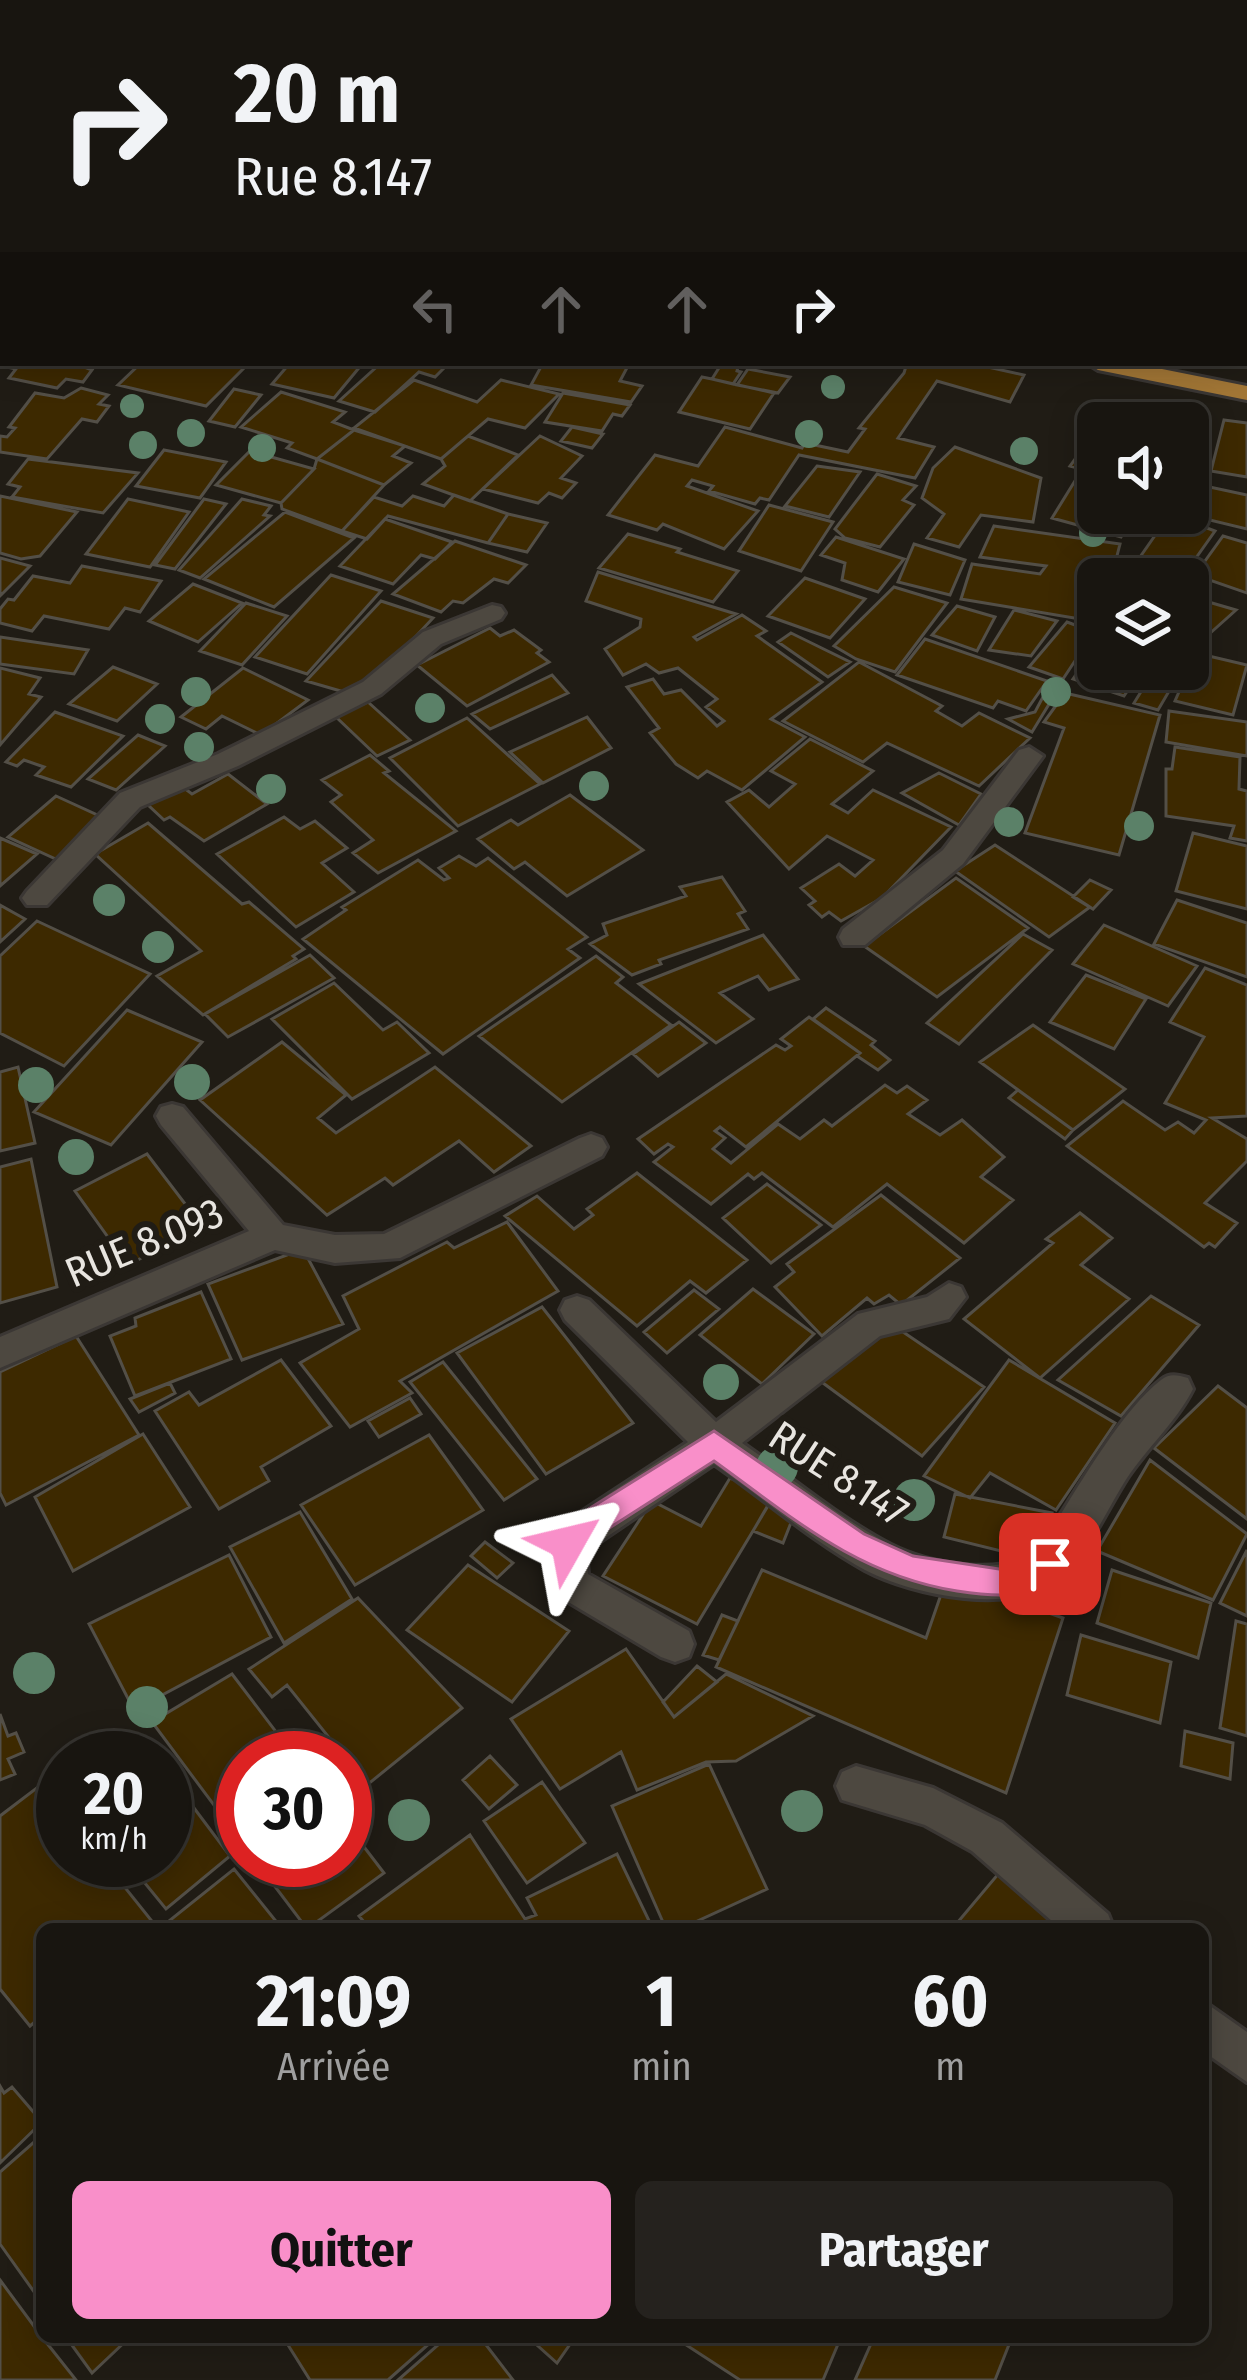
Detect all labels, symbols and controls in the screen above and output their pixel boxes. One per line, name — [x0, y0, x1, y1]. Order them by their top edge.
text: 20 m — [234, 43, 400, 144]
icon: right — [36, 48, 192, 204]
text: Rue 8.147 — [234, 145, 432, 209]
icon: left — [402, 276, 468, 342]
icon: ahead — [528, 276, 594, 342]
icon: ahead — [654, 276, 720, 342]
icon: right — [780, 276, 846, 342]
map controls — [1077, 402, 1209, 690]
button: sound — [1077, 402, 1209, 534]
button: layers — [1077, 558, 1209, 690]
street label: RUE 8.093 — [58, 1187, 231, 1298]
street label: RUE 8.147 — [760, 1411, 917, 1537]
position arrow — [505, 1480, 631, 1606]
pin — [999, 1513, 1101, 1615]
icon: arrive — [1017, 1531, 1083, 1597]
speed limit sign: 30 — [216, 1731, 372, 1887]
text: 20 — [84, 1758, 144, 1830]
text: km/h — [81, 1821, 147, 1857]
text: 21:09 — [256, 1959, 411, 2045]
text: 1 — [646, 1959, 677, 2045]
text: 60 — [912, 1959, 989, 2045]
text: Arrivée — [277, 2044, 390, 2090]
text: min — [631, 2044, 692, 2090]
text: m — [935, 2044, 965, 2090]
button: Quitter — [72, 2181, 611, 2319]
button: Partager — [635, 2181, 1173, 2319]

